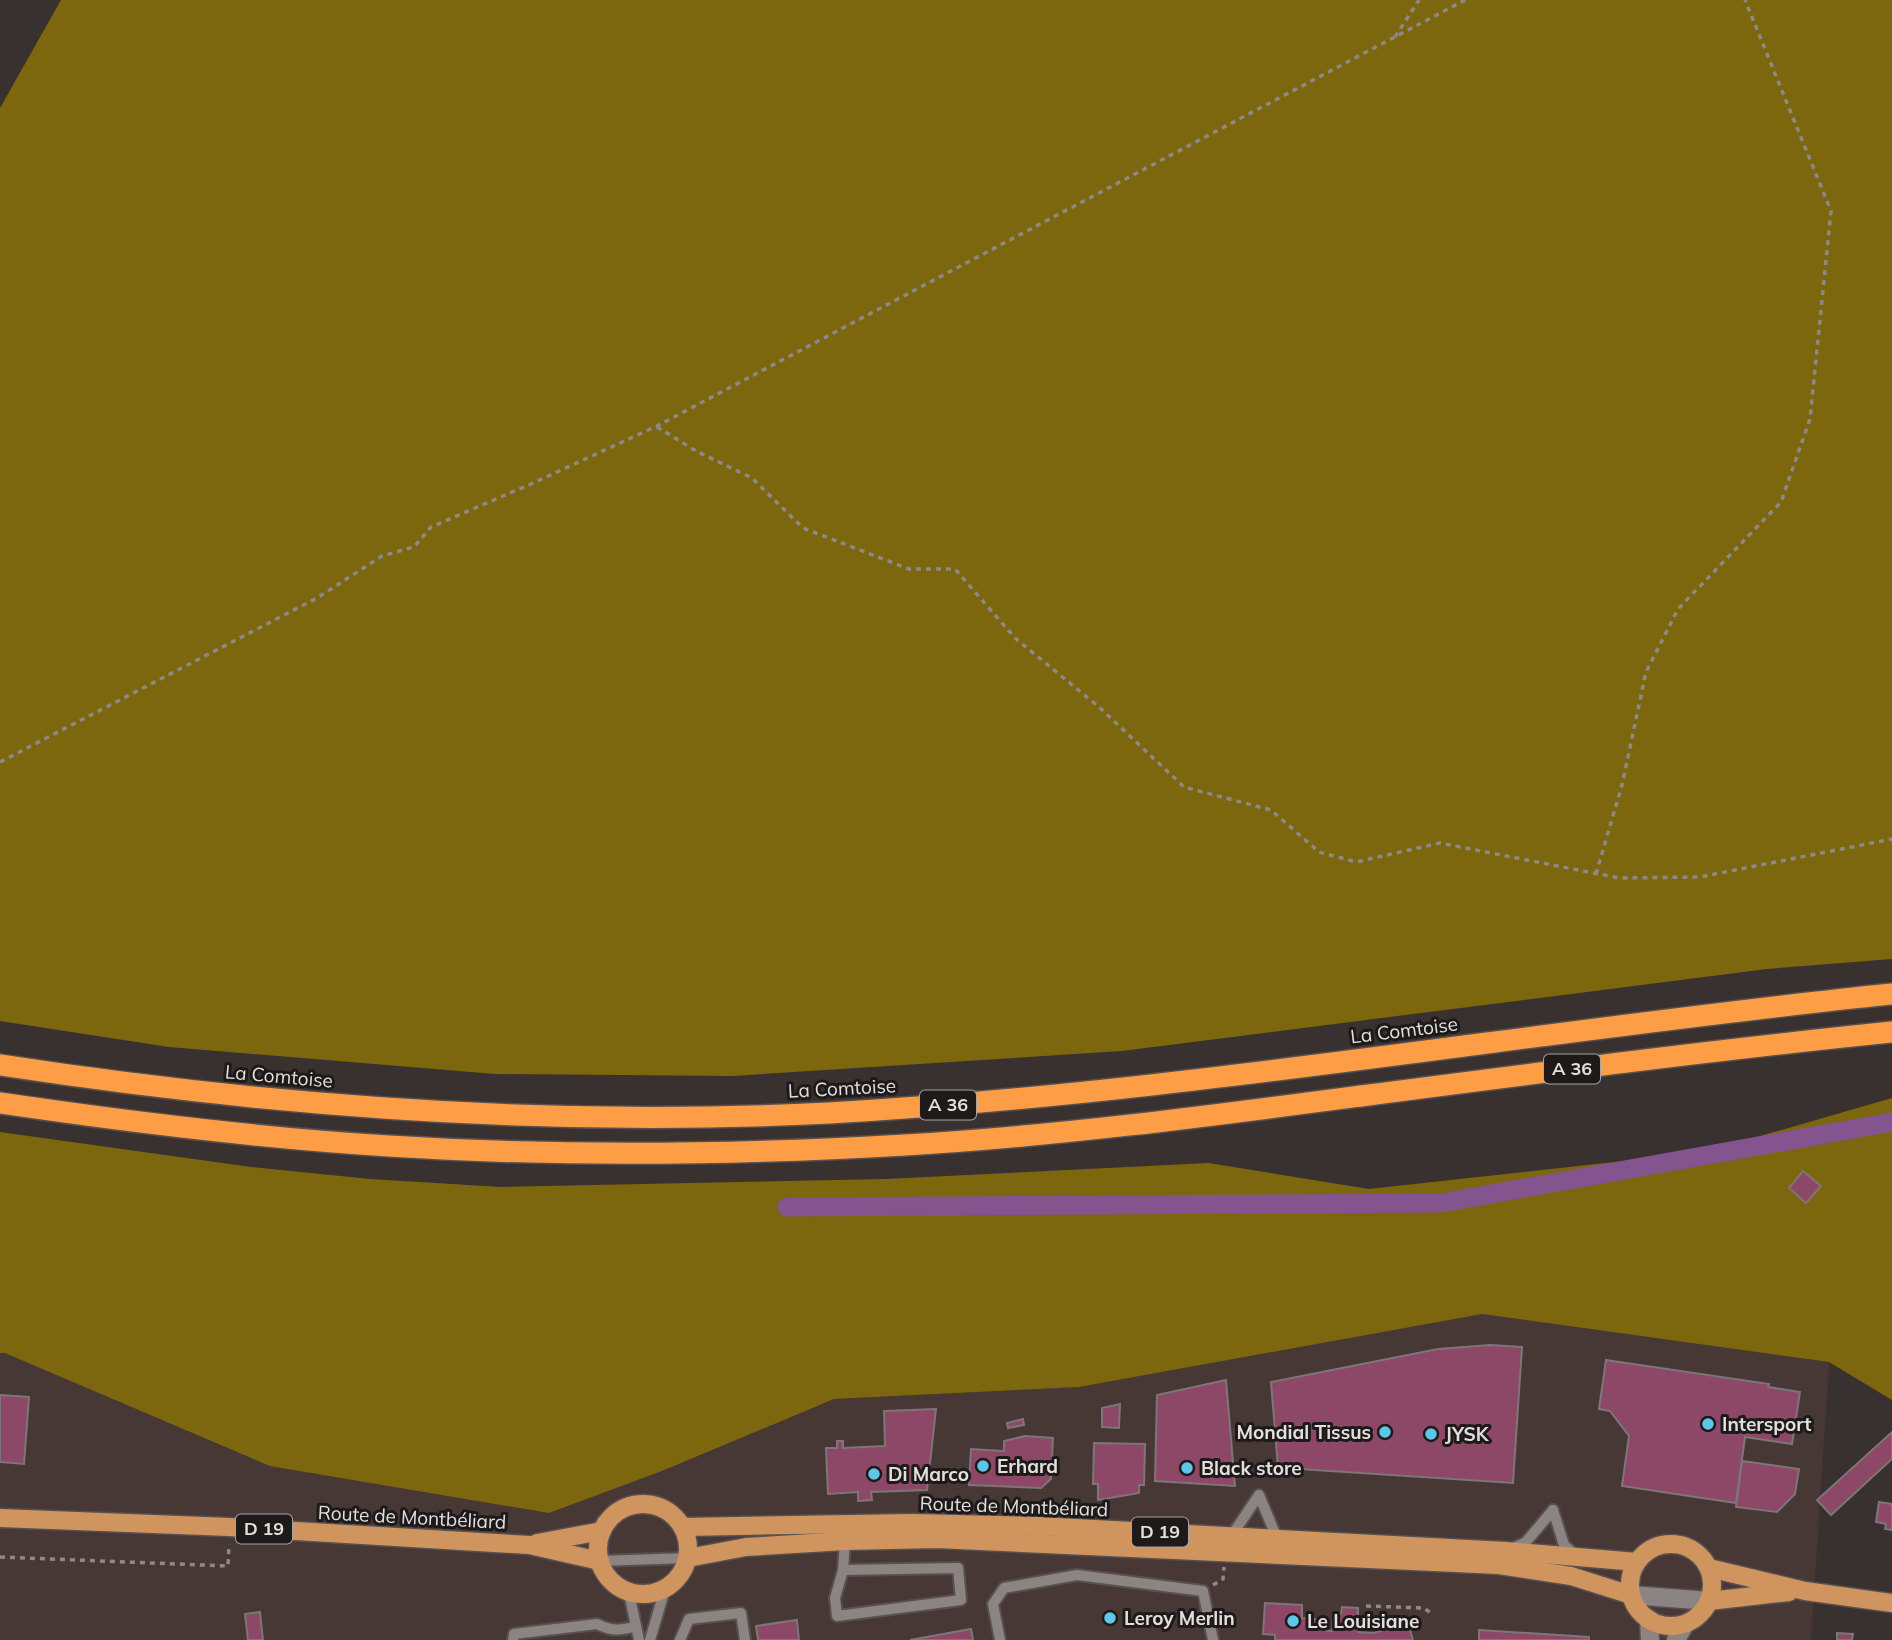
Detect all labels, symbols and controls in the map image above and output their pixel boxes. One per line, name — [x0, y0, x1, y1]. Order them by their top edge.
street label: La Comtoise — [1349, 1011, 1459, 1049]
road number: A 36 — [1544, 1054, 1600, 1084]
street label: La Comtoise — [224, 1059, 334, 1093]
street label: La Comtoise — [787, 1073, 897, 1103]
road number: A 36 — [920, 1090, 976, 1120]
place label: Intersport — [1722, 1412, 1812, 1436]
marker: Intersport — [1700, 1416, 1716, 1432]
place label: Mondial Tissus — [1236, 1420, 1371, 1444]
place label: JYSK — [1445, 1422, 1490, 1446]
marker: Mondial Tissus — [1377, 1424, 1393, 1440]
marker: JYSK — [1423, 1426, 1439, 1442]
place label: Erhard — [997, 1454, 1058, 1478]
place label: Black store — [1201, 1456, 1302, 1480]
marker: Erhard — [975, 1458, 991, 1474]
marker: Black store — [1179, 1460, 1195, 1476]
place label: Di Marco — [888, 1462, 969, 1486]
marker: Di Marco — [866, 1466, 882, 1482]
street label: Route de Montbéliard — [919, 1491, 1109, 1521]
street label: Route de Montbéliard — [317, 1500, 507, 1534]
road number: D 19 — [236, 1514, 292, 1544]
road number: D 19 — [1132, 1518, 1188, 1546]
place label: Leroy Merlin — [1124, 1606, 1235, 1630]
place label: Le Louisiane — [1307, 1609, 1419, 1633]
marker: Leroy Merlin — [1102, 1610, 1118, 1626]
marker: Le Louisiane — [1285, 1613, 1301, 1629]

